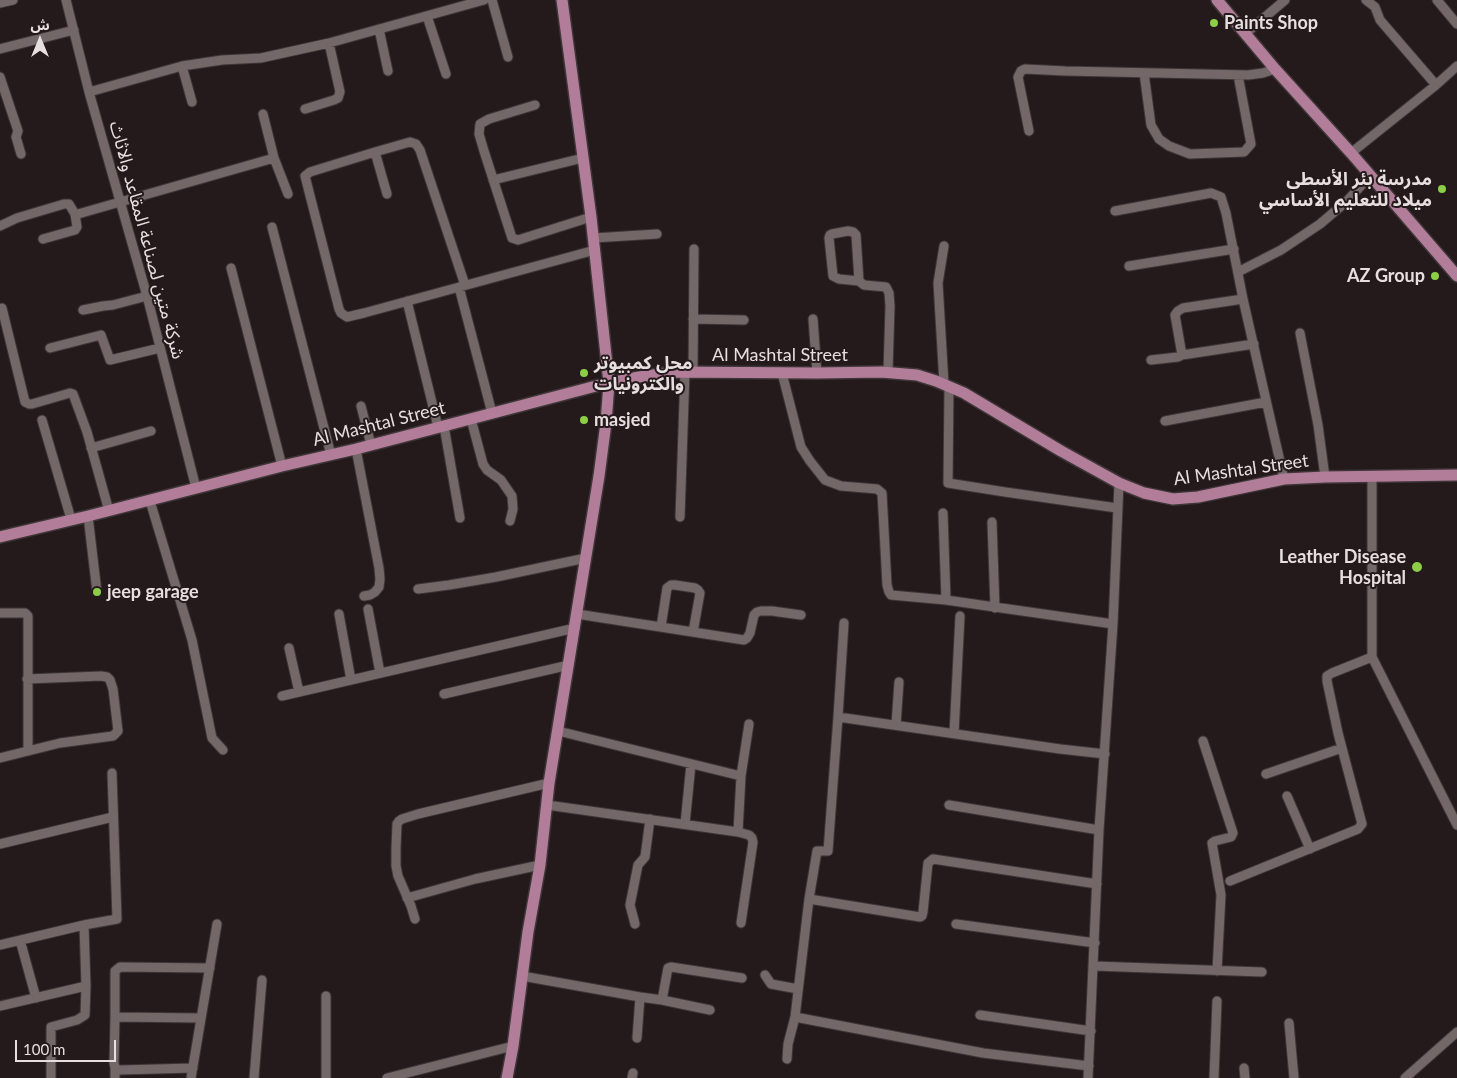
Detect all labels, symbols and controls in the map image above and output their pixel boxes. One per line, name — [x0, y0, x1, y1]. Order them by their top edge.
place label: Paints Shop — [1224, 12, 1318, 34]
north arrow — [15, 15, 65, 65]
text: ش — [30, 16, 50, 33]
marker: Paints Shop — [1208, 17, 1220, 29]
street label: شركة متين لصناعة المقاعد والاثاث — [105, 119, 189, 361]
place label: مدرسة بئر الأسطى ميلاد للتعليم الأساسي — [1259, 168, 1432, 210]
marker: مدرسة بئر الأسطى ميلاد للتعليم الأساسي — [1436, 183, 1448, 195]
place label: AZ Group — [1347, 265, 1425, 287]
marker: AZ Group — [1429, 270, 1441, 282]
street label: Al Mashtal Street — [712, 344, 848, 366]
place label: محل كمبيوتر والكترونيات — [594, 352, 693, 394]
marker: محل كمبيوتر والكترونيات — [578, 367, 590, 379]
street label: Al Mashtal Street — [311, 397, 447, 451]
place label: masjed — [594, 409, 651, 431]
marker: masjed — [578, 414, 590, 426]
street label: Al Mashtal Street — [1172, 450, 1310, 490]
place label: Leather Disease Hospital — [1279, 546, 1406, 588]
marker: Leather Disease Hospital — [1410, 560, 1424, 574]
place label: jeep garage — [107, 581, 199, 603]
marker: jeep garage — [91, 586, 103, 598]
scale bar — [18, 1030, 119, 1062]
text: 100 m — [23, 1040, 65, 1058]

